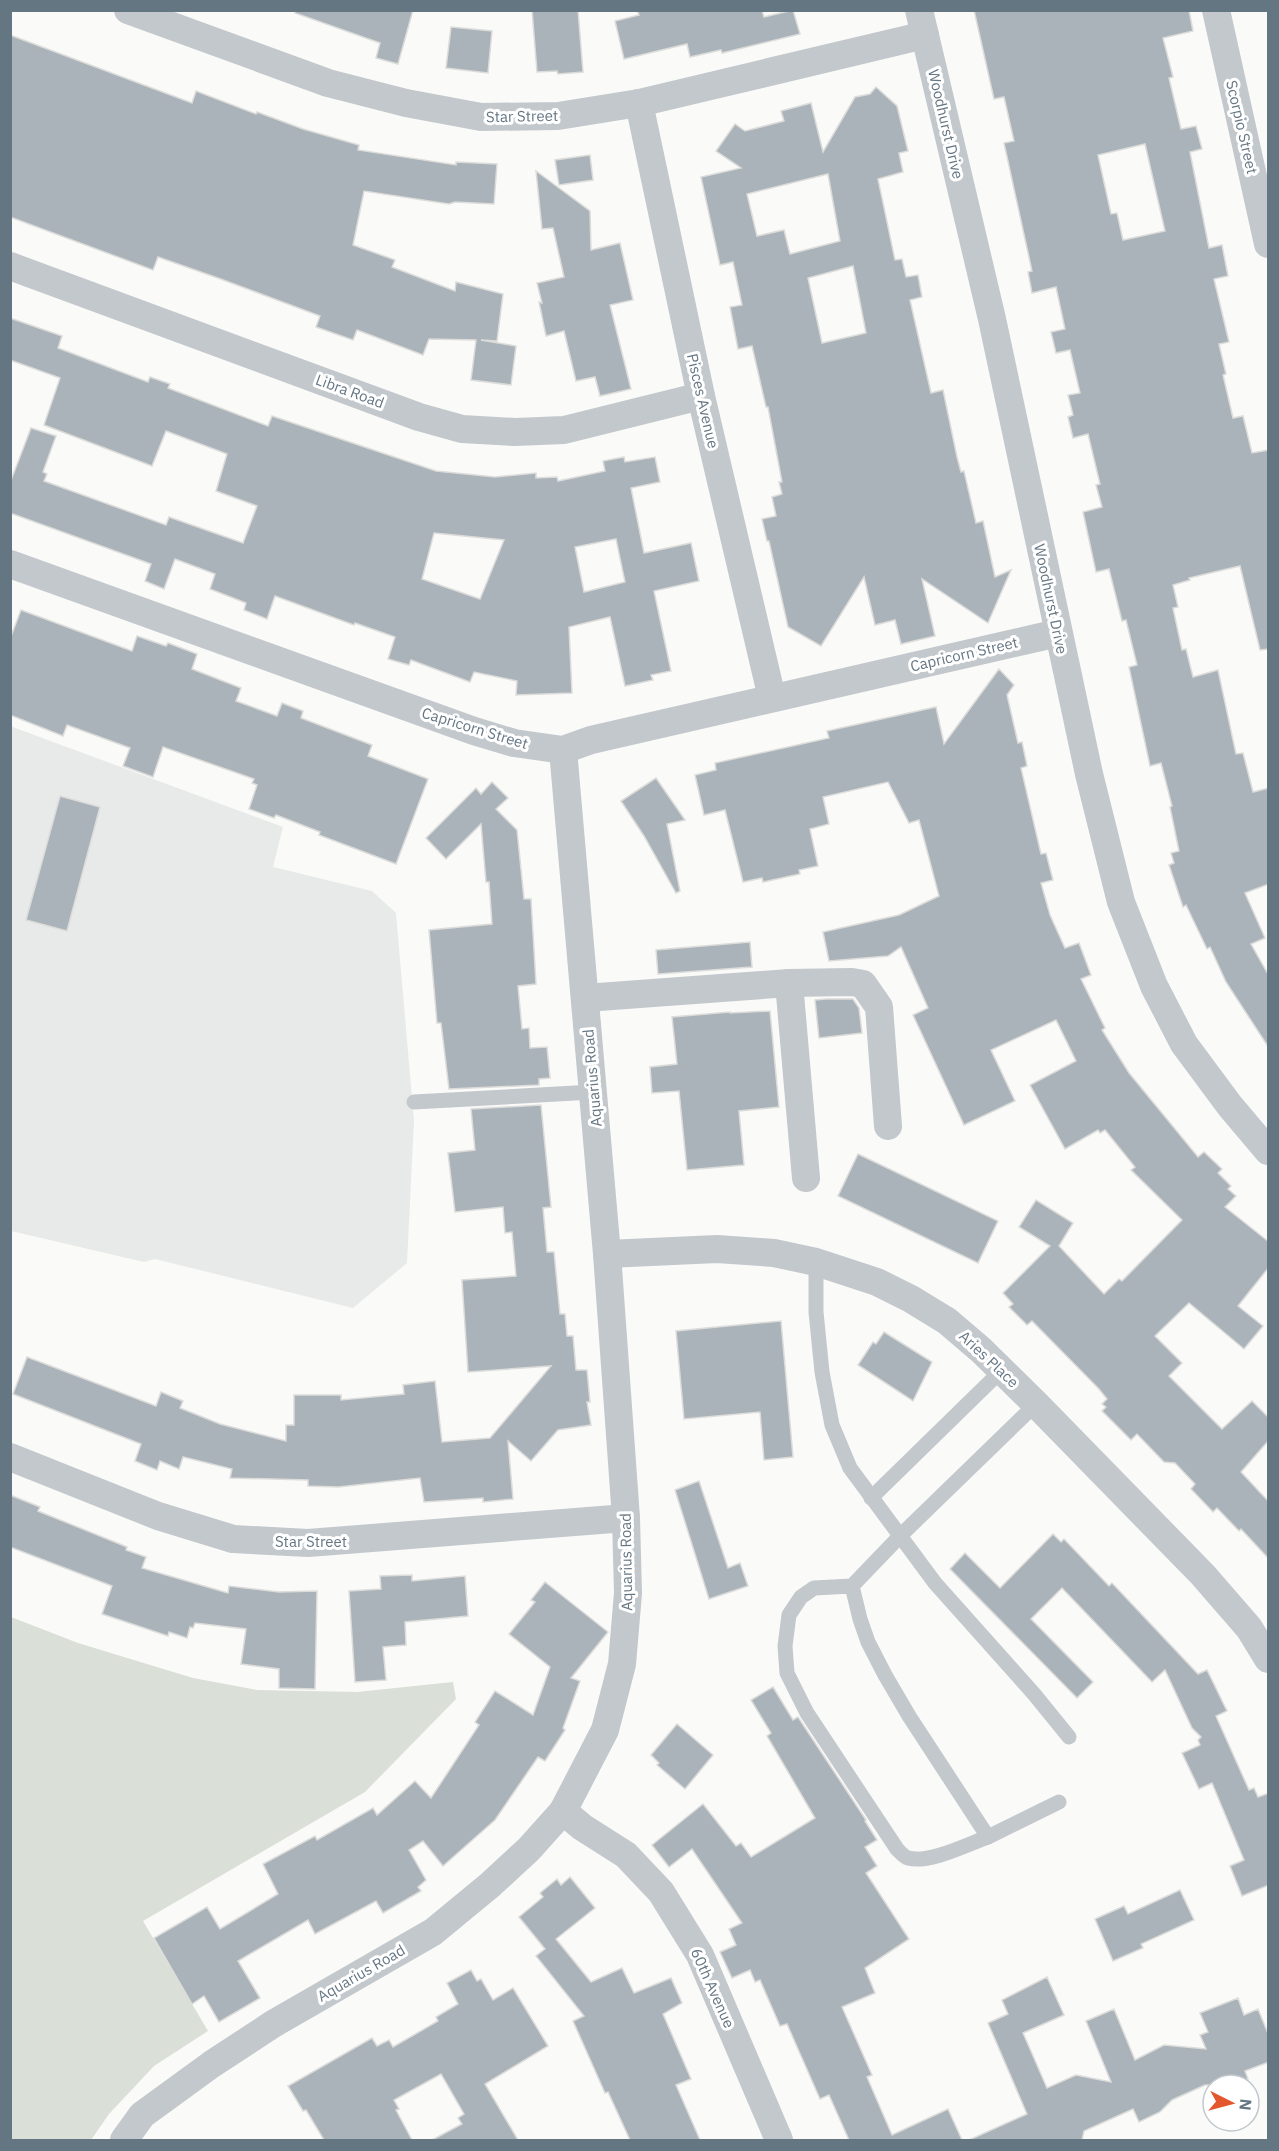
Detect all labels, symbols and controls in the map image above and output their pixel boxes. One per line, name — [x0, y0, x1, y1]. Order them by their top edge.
street label: Woodhurst Drive — [924, 67, 968, 181]
street label: Scorpio Street — [1222, 78, 1262, 176]
street label: Star Street — [486, 106, 558, 126]
street label: Pisces Avenue — [683, 352, 723, 450]
street label: Libra Road — [313, 370, 387, 412]
street label: Woodhurst Drive — [1030, 542, 1072, 656]
street label: Capricorn Street — [908, 632, 1020, 676]
street label: Capricorn Street — [420, 703, 530, 753]
street label: Aquarius Road — [578, 1028, 606, 1128]
street label: Aries Place — [955, 1327, 1023, 1391]
street label: Aquarius Road — [616, 1513, 636, 1611]
street label: Star Street — [275, 1532, 347, 1551]
street label: Aquarius Road — [314, 1940, 408, 2006]
street label: 60th Avenue — [687, 1945, 739, 2031]
north arrow — [1201, 2073, 1261, 2133]
text: N — [1235, 2098, 1256, 2111]

